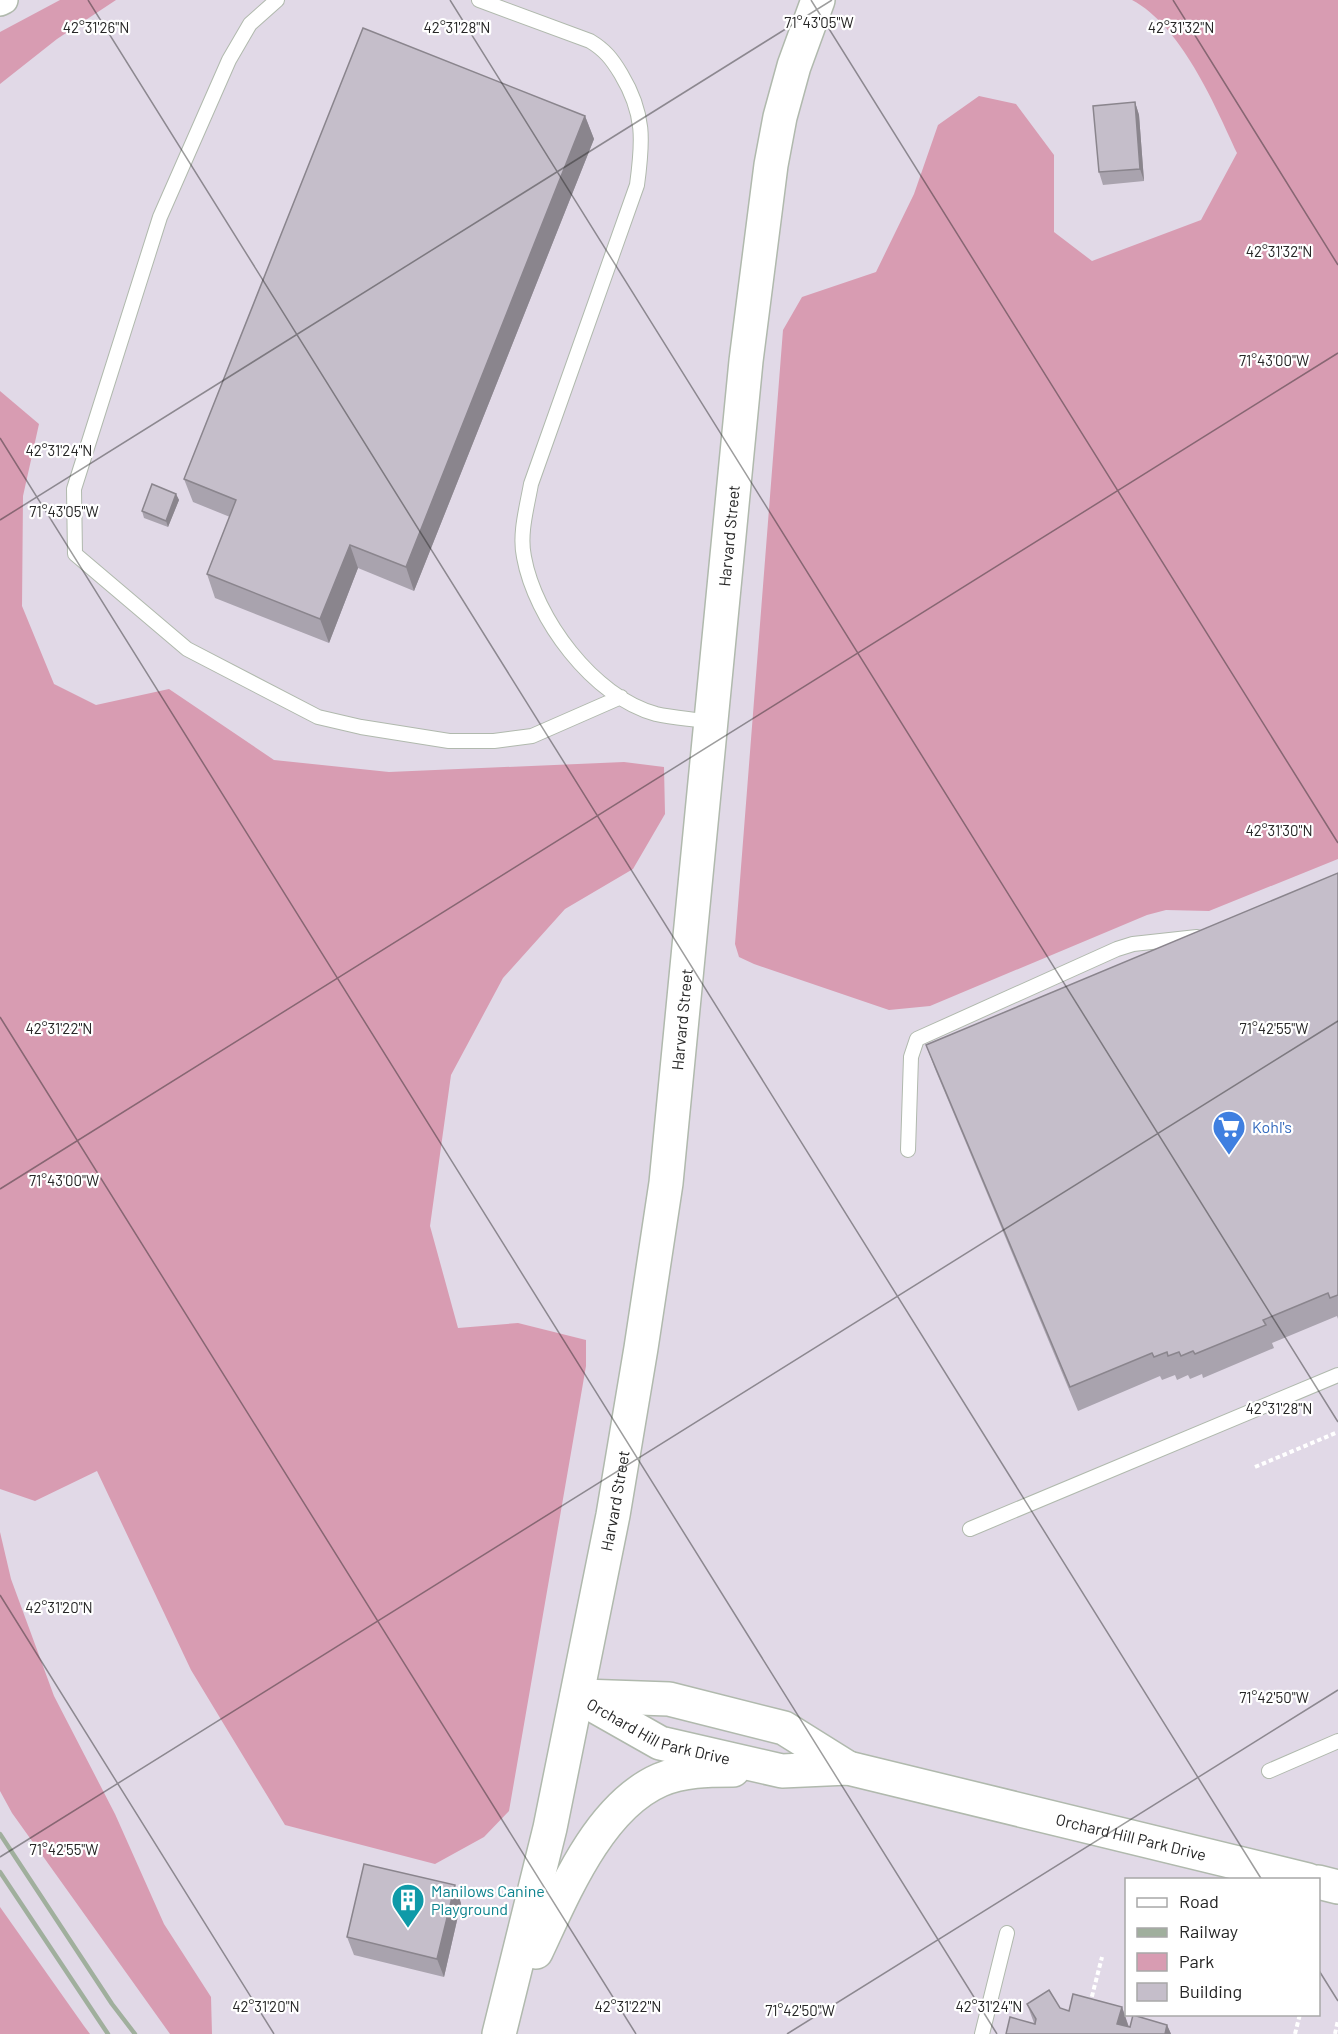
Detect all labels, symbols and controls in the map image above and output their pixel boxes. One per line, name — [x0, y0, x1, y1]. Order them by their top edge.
text: 71°43'05"W — [784, 13, 854, 31]
text: 42°31'26"N — [63, 18, 129, 36]
text: 42°31'28"N — [424, 18, 490, 36]
text: 42°31'32"N — [1148, 18, 1214, 36]
text: 42°31'32"N — [1246, 242, 1312, 260]
text: 71°43'00"W — [1239, 351, 1309, 369]
text: 42°31'24"N — [25, 441, 93, 459]
street label: Harvard Street — [714, 484, 743, 587]
text: 71°43'05"W — [29, 502, 99, 520]
text: 42°31'30"N — [1245, 821, 1313, 839]
street label: Harvard Street — [667, 968, 696, 1071]
text: 42°31'22"N — [25, 1019, 93, 1037]
text: 71°42'55"W — [1240, 1019, 1308, 1037]
supermarket icon: Kohl's — [1211, 1109, 1247, 1156]
place label: Kohl's — [1252, 1117, 1292, 1136]
text: 71°43'00"W — [29, 1171, 99, 1189]
text: 42°31'28"N — [1246, 1399, 1312, 1417]
street label: Harvard Street — [596, 1449, 633, 1553]
text: 42°31'20"N — [25, 1598, 93, 1616]
text: 71°42'50"W — [1239, 1688, 1309, 1706]
street label: Orchard Hill Park Drive — [584, 1694, 732, 1768]
street label: Orchard Hill Park Drive — [1054, 1809, 1208, 1864]
text: 71°42'55"W — [30, 1840, 98, 1858]
legend — [1125, 1878, 1320, 2016]
place label: Manilows Canine Playground — [431, 1881, 545, 1918]
building icon: Manilows Canine Playground — [390, 1882, 426, 1929]
text: Road — [1179, 1890, 1219, 1912]
text: Railway — [1179, 1920, 1238, 1942]
text: Park — [1179, 1950, 1214, 1972]
text: Building — [1179, 1980, 1242, 2002]
text: 42°31'20"N — [232, 1997, 300, 2015]
text: 42°31'22"N — [594, 1997, 662, 2015]
text: 42°31'24"N — [955, 1997, 1023, 2015]
text: 71°42'50"W — [765, 2001, 835, 2019]

